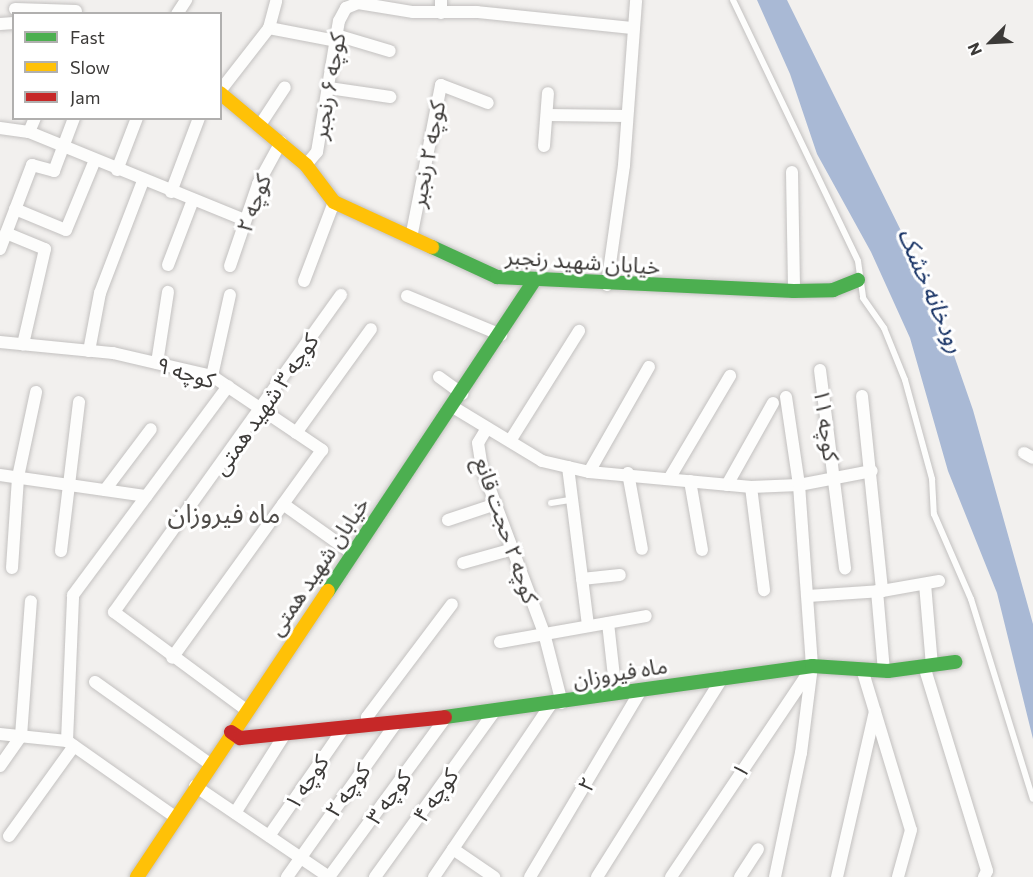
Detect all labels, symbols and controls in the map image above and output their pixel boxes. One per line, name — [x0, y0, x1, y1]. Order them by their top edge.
legend — [12, 12, 222, 120]
north arrow — [961, 12, 1021, 72]
text: Fast — [70, 26, 105, 48]
street label: کوچه ۶ رنجبر — [306, 31, 350, 141]
text: N — [963, 40, 985, 59]
text: Slow — [70, 56, 110, 78]
text: Jam — [70, 86, 100, 108]
street label: کوچه ۲ رنجبر — [404, 99, 450, 209]
street label: کوچه ۲ — [230, 170, 276, 236]
water label: رودخانه خشک — [893, 223, 971, 357]
street label: خیابان شهید رنجبر — [505, 242, 661, 280]
street label: کوچه ۳ شهید همتی — [206, 328, 324, 480]
street label: کوچه ۹ — [154, 351, 218, 393]
street label: کوچه ۱۱ — [809, 387, 845, 463]
street label: کوچه ۲ حجت قانع — [470, 453, 544, 607]
street label: خیابان شهید همتی — [262, 492, 374, 640]
district label: ماه فیروزان — [168, 497, 280, 529]
street label: ماه فیروزان — [571, 651, 669, 693]
street label: کوچه ۱ — [278, 750, 334, 814]
street label: ۱ — [726, 757, 754, 783]
street label: کوچه ۲ — [319, 758, 375, 822]
street label: کوچه ۴ — [407, 763, 463, 827]
street label: کوچه ۳ — [360, 765, 416, 829]
street label: ۲ — [571, 772, 601, 796]

